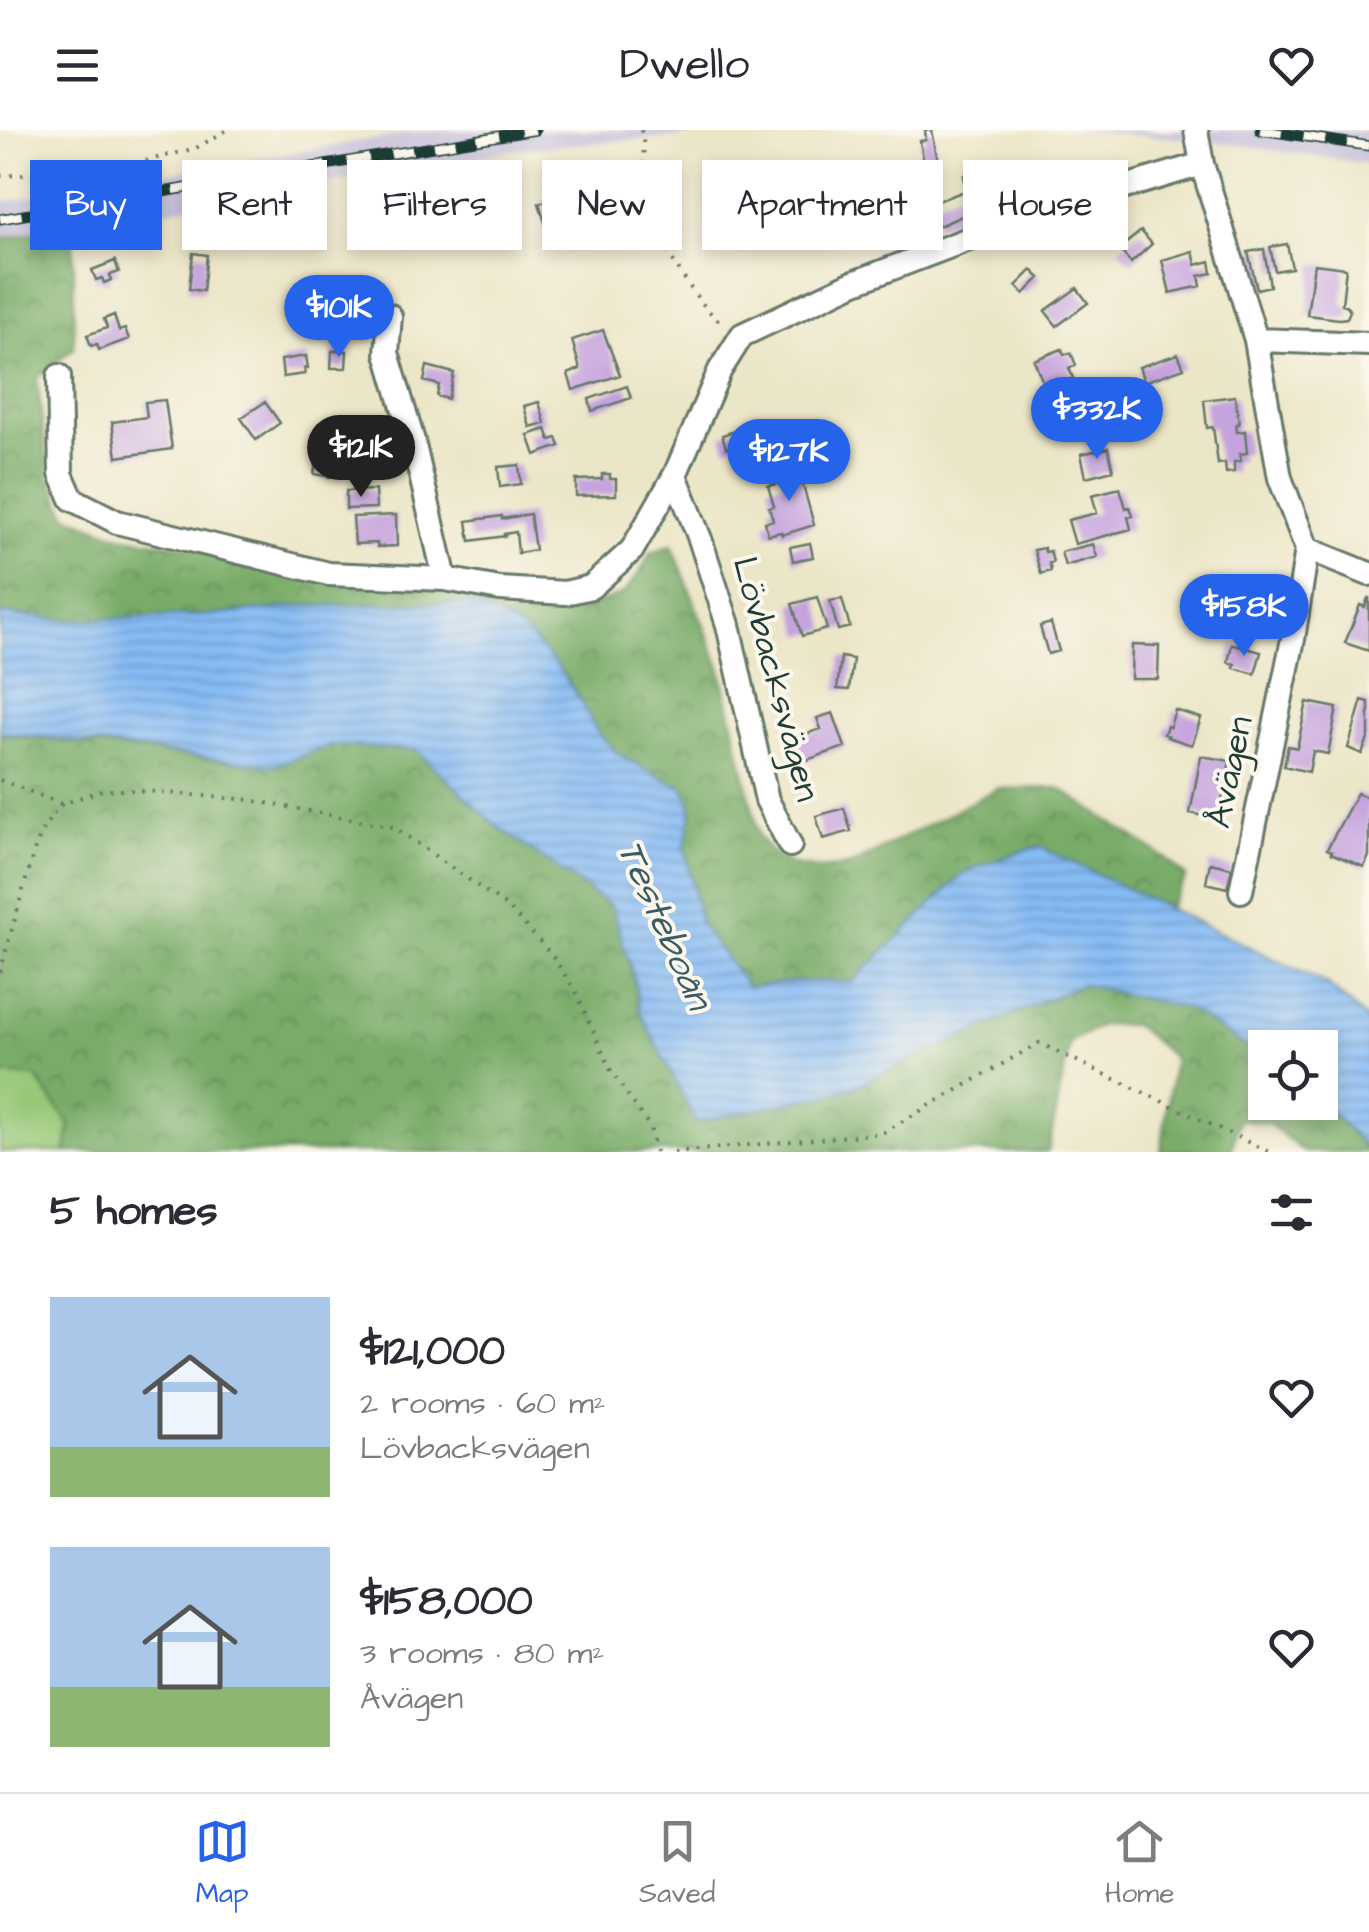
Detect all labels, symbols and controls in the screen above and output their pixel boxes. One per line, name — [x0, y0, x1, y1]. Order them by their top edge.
text: Dwello — [620, 34, 749, 96]
icon: menu — [50, 38, 105, 93]
icon: heart — [1264, 38, 1319, 93]
chip: Buy — [30, 160, 162, 250]
chip: Rent — [182, 160, 327, 250]
chip: Filters — [347, 160, 522, 250]
chip: New — [542, 160, 682, 250]
chip: Apartment — [702, 160, 943, 250]
chip: House — [963, 160, 1128, 250]
pin: $101K — [269, 275, 409, 360]
text: $101K — [306, 285, 372, 330]
pin: $332K — [1027, 377, 1167, 462]
text: $332K — [1053, 387, 1141, 432]
pin: $121K — [291, 415, 431, 500]
pin: $127K — [719, 419, 859, 504]
text: $121K — [329, 425, 393, 470]
text: $127K — [749, 429, 829, 474]
street label: Lövbacksvägen — [718, 551, 832, 807]
pin: $158K — [1174, 574, 1314, 659]
text: $158K — [1202, 584, 1286, 629]
street label: Åvägen — [1194, 712, 1268, 833]
water label: Testeboån — [604, 832, 726, 1021]
map controls — [1248, 1030, 1338, 1120]
button: locate — [1248, 1030, 1338, 1120]
text: 5 homes — [50, 1183, 217, 1241]
icon: filters — [1264, 1185, 1319, 1240]
text: $121,000 — [360, 1323, 505, 1381]
icon: home — [130, 1337, 250, 1457]
icon: heart — [1264, 1370, 1319, 1425]
text: 2 rooms · 60 m² — [360, 1381, 606, 1426]
text: Lövbacksvägen — [360, 1426, 590, 1471]
text: $158,000 — [360, 1573, 533, 1631]
icon: home — [130, 1587, 250, 1707]
icon: heart — [1264, 1620, 1319, 1675]
text: 3 rooms · 80 m² — [360, 1631, 605, 1676]
text: Åvägen — [360, 1676, 463, 1721]
tab: Map — [195, 1814, 250, 1913]
tab: Saved — [639, 1814, 715, 1913]
tab: Home — [1105, 1814, 1174, 1913]

